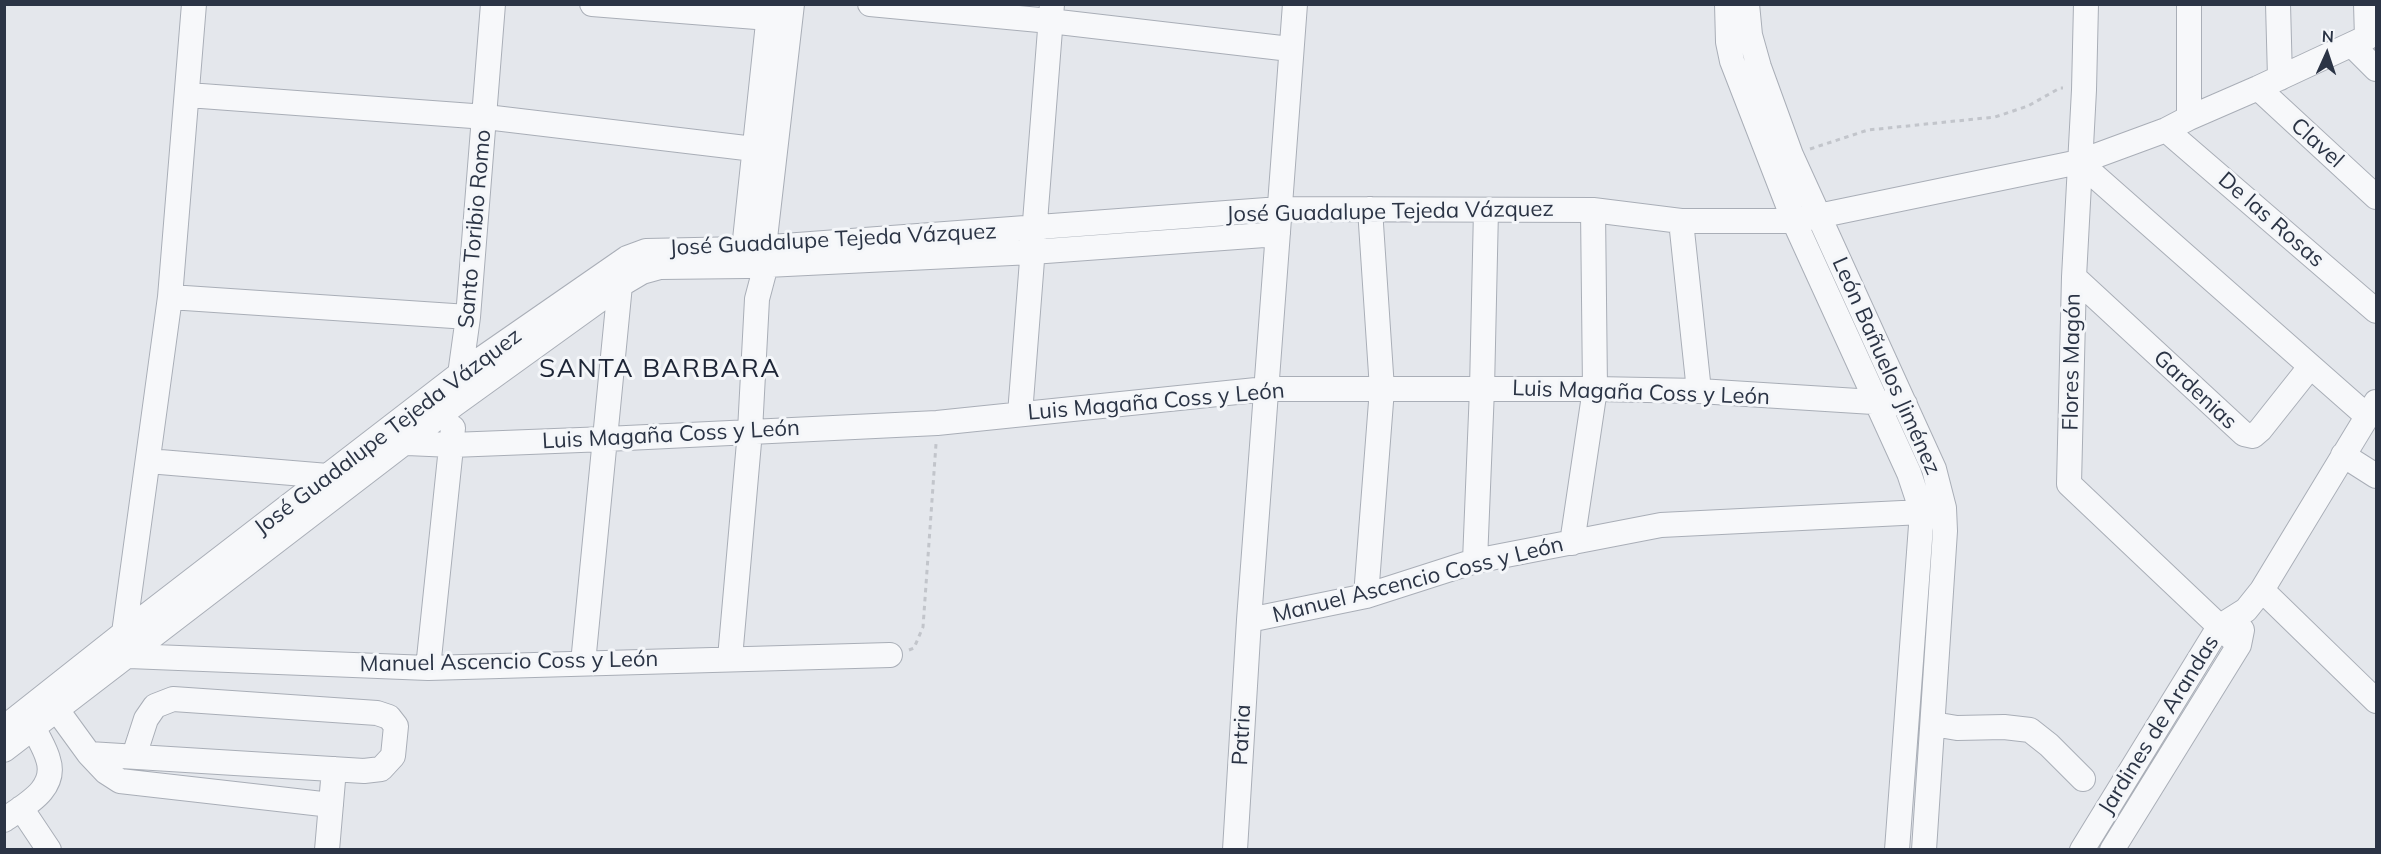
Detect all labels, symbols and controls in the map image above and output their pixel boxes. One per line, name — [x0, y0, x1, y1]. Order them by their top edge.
north arrow — [2297, 24, 2357, 84]
text: N — [2321, 26, 2335, 46]
street label: Clavel — [2285, 112, 2349, 174]
street label: Santo Toribio Romo — [453, 129, 497, 329]
street label: De las Rosas — [2213, 167, 2329, 273]
street label: José Guadalupe Tejeda Vázquez — [1226, 196, 1554, 228]
street label: José Guadalupe Tejeda Vázquez — [669, 218, 997, 262]
street label: León Bañuelos Jiménez — [1826, 253, 1946, 479]
street label: Flores Magón — [2058, 293, 2086, 431]
street label: José Guadalupe Tejeda Vázquez — [249, 323, 527, 541]
street label: Gardenias — [2148, 345, 2242, 435]
district label: SANTA BARBARA — [539, 353, 781, 385]
street label: Luis Magaña Coss y León — [1512, 375, 1770, 411]
street label: Luis Magaña Coss y León — [1026, 378, 1286, 426]
street label: Luis Magaña Coss y León — [542, 415, 800, 455]
street label: Manuel Ascencio Coss y León — [1270, 531, 1566, 629]
street label: Jardines de Arandas — [2093, 630, 2225, 820]
street label: Manuel Ascencio Coss y León — [359, 646, 659, 678]
street label: Patria — [1227, 704, 1257, 766]

